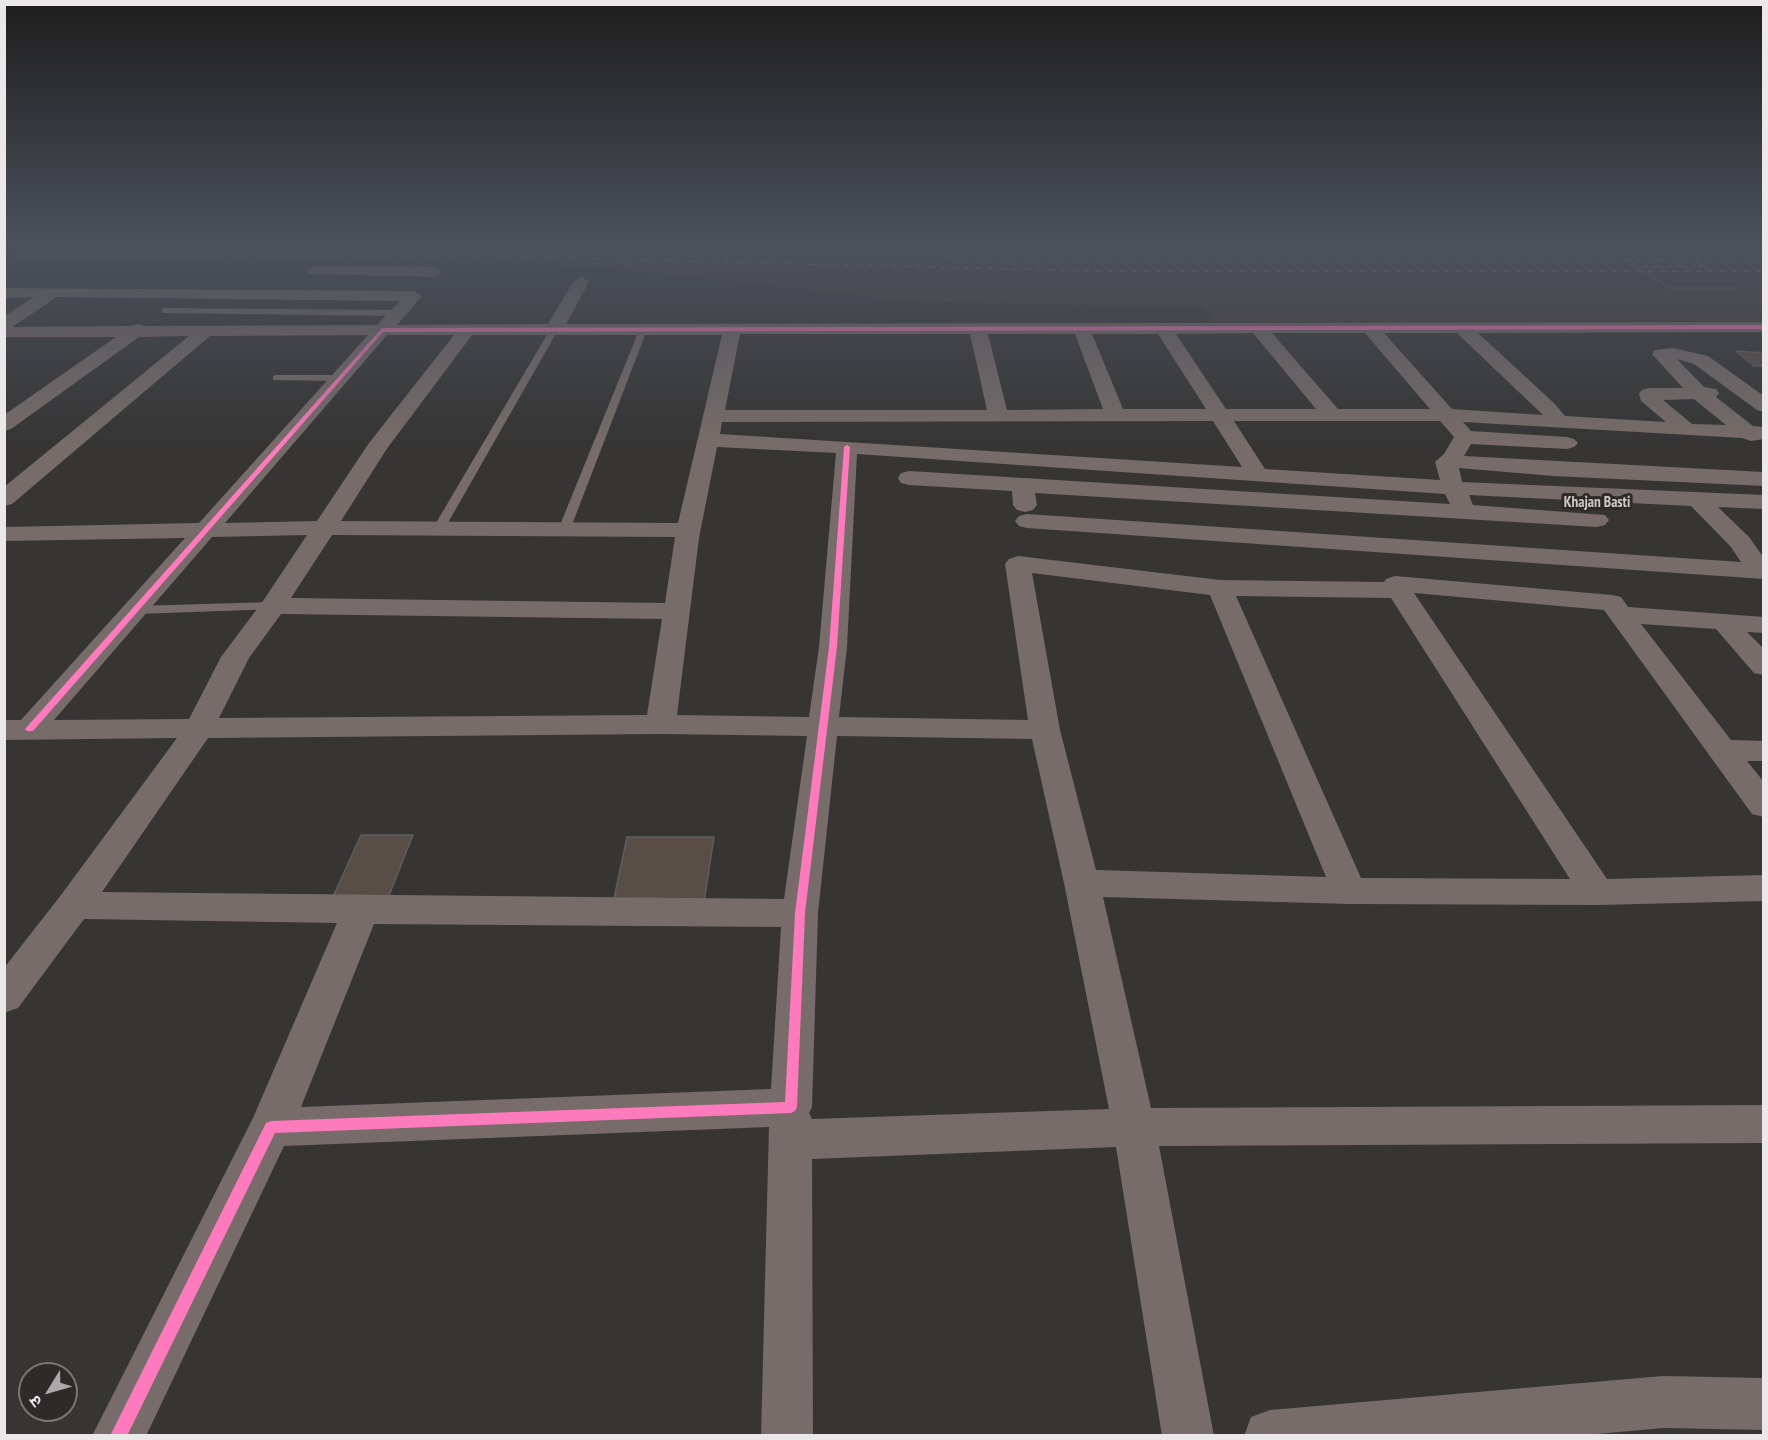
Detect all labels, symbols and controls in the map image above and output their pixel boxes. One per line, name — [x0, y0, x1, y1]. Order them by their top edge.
district label: Khajan Basti — [1564, 494, 1630, 512]
north arrow — [18, 1362, 78, 1422]
text: उ — [24, 1392, 46, 1411]

